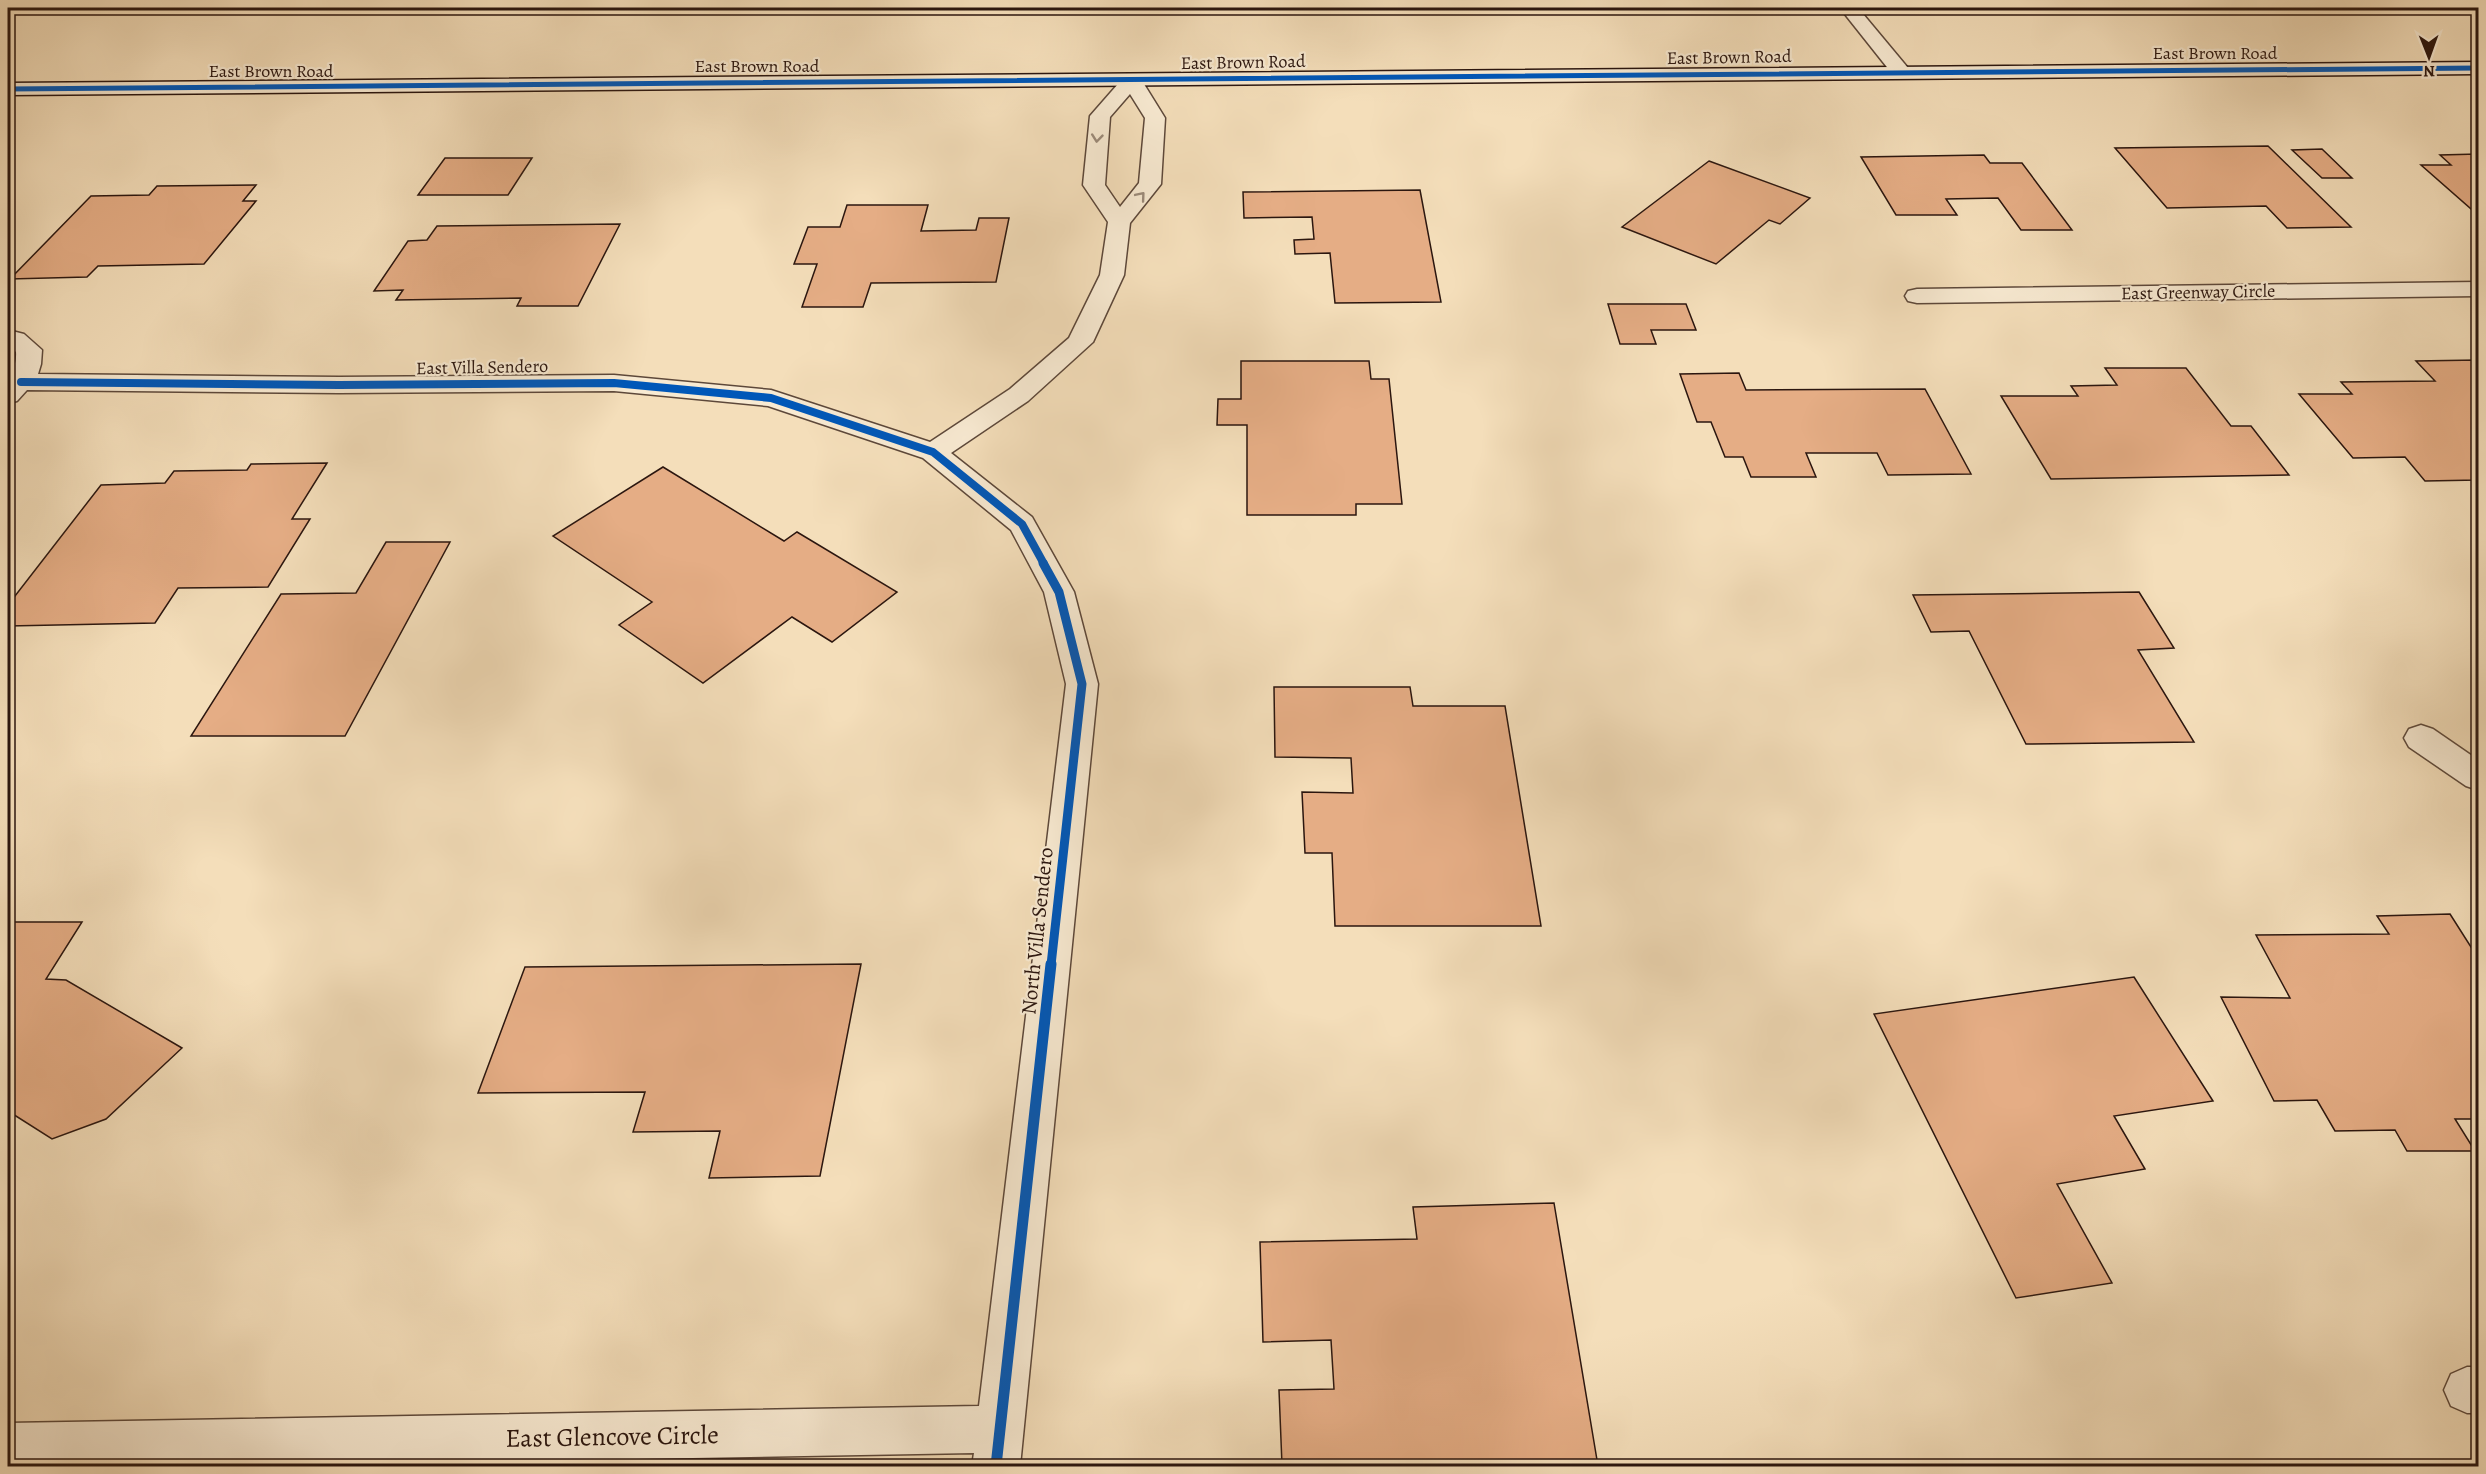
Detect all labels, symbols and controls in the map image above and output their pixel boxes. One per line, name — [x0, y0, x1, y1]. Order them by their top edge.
north arrow — [2399, 27, 2459, 87]
street label: East Brown Road — [2153, 41, 2278, 65]
street label: East Brown Road — [1666, 44, 1792, 70]
street label: East Brown Road — [1180, 49, 1306, 75]
street label: East Brown Road — [695, 54, 820, 78]
street label: East Brown Road — [209, 59, 334, 83]
text: N — [2423, 60, 2435, 82]
one-way arrow — [1092, 134, 1104, 143]
one-way arrow — [1133, 192, 1144, 203]
street label: East Greenway Circle — [2121, 279, 2275, 305]
street label: East Villa Sendero — [416, 354, 548, 380]
street label: North Villa Sendero — [1014, 846, 1060, 1016]
street label: East Glencove Circle — [505, 1417, 719, 1456]

